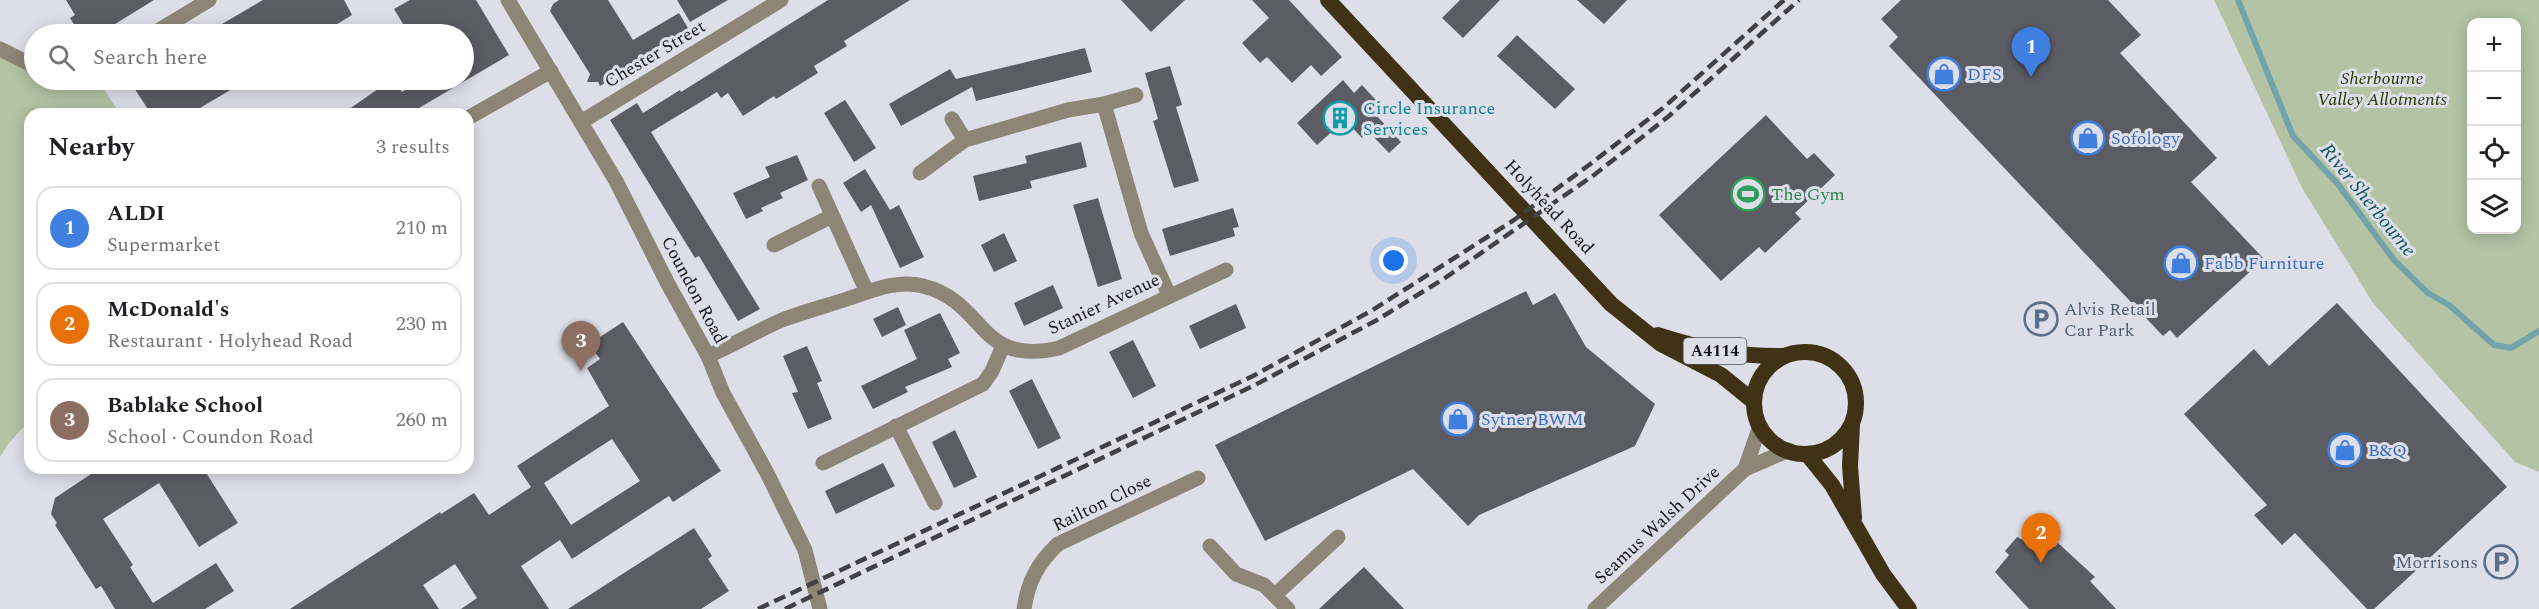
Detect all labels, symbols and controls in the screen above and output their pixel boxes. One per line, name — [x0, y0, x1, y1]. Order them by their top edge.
street label: Chester Street — [599, 13, 711, 95]
map controls — [2467, 18, 2521, 234]
button: + — [2467, 18, 2521, 72]
search box — [24, 24, 474, 90]
pin: 1 — [2012, 28, 2050, 77]
icon: search — [45, 41, 78, 74]
text: Search here — [93, 41, 207, 74]
shop icon: DFS — [1926, 56, 1962, 92]
place label: DFS — [1967, 61, 2002, 88]
park label: Sherbourne Valley Allotments — [2317, 65, 2447, 113]
button: − — [2467, 72, 2521, 126]
place label: Circle Insurance Services — [1363, 95, 1495, 143]
building icon: Circle Insurance Services — [1322, 100, 1358, 136]
shop icon: Sofology — [2070, 120, 2106, 156]
place label: Sofology — [2111, 125, 2181, 152]
button: locate — [2467, 126, 2521, 180]
text: Nearby — [48, 127, 134, 167]
text: 3 results — [376, 132, 450, 162]
water label: River Sherbourne — [2313, 136, 2424, 264]
street label: Holyhead Road — [1498, 153, 1600, 261]
sports icon: The Gym — [1730, 176, 1766, 212]
button: layers — [2467, 180, 2521, 234]
place label: The Gym — [1771, 181, 1845, 208]
text: ALDI — [107, 197, 165, 230]
text: 1 — [64, 213, 75, 243]
text: 210 m — [396, 213, 448, 243]
text: Supermarket — [107, 230, 220, 260]
street label: Coundon Road — [654, 231, 734, 349]
shop icon: Fabb Furniture — [2163, 245, 2199, 281]
your location — [1379, 246, 1408, 275]
place label: Fabb Furniture — [2204, 250, 2324, 277]
street label: Stanier Avenue — [1044, 266, 1164, 342]
text: McDonald's — [107, 293, 229, 326]
place label: Alvis Retail Car Park — [2064, 296, 2156, 344]
parking icon: Alvis Retail Car Park — [2023, 301, 2059, 337]
text: 2 — [64, 309, 75, 339]
text: 230 m — [396, 309, 448, 339]
pin: 3 — [562, 322, 600, 371]
text: Restaurant · Holyhead Road — [107, 326, 353, 356]
road number: A4114 — [1684, 338, 1746, 364]
text: Bablake School — [107, 389, 263, 422]
shop icon: Sytner BWM — [1440, 401, 1476, 437]
text: 3 — [64, 405, 75, 435]
text: 260 m — [396, 405, 448, 435]
place label: Sytner BWM — [1481, 406, 1584, 433]
text: School · Coundon Road — [107, 422, 314, 452]
shop icon: B&Q — [2327, 432, 2363, 468]
place label: B&Q — [2368, 437, 2407, 464]
street label: Seamus Walsh Drive — [1588, 459, 1726, 591]
street label: Railton Close — [1048, 467, 1156, 539]
pin: 2 — [2022, 514, 2060, 563]
parking icon: Morrisons — [2483, 544, 2519, 580]
place label: Morrisons — [2395, 549, 2478, 576]

